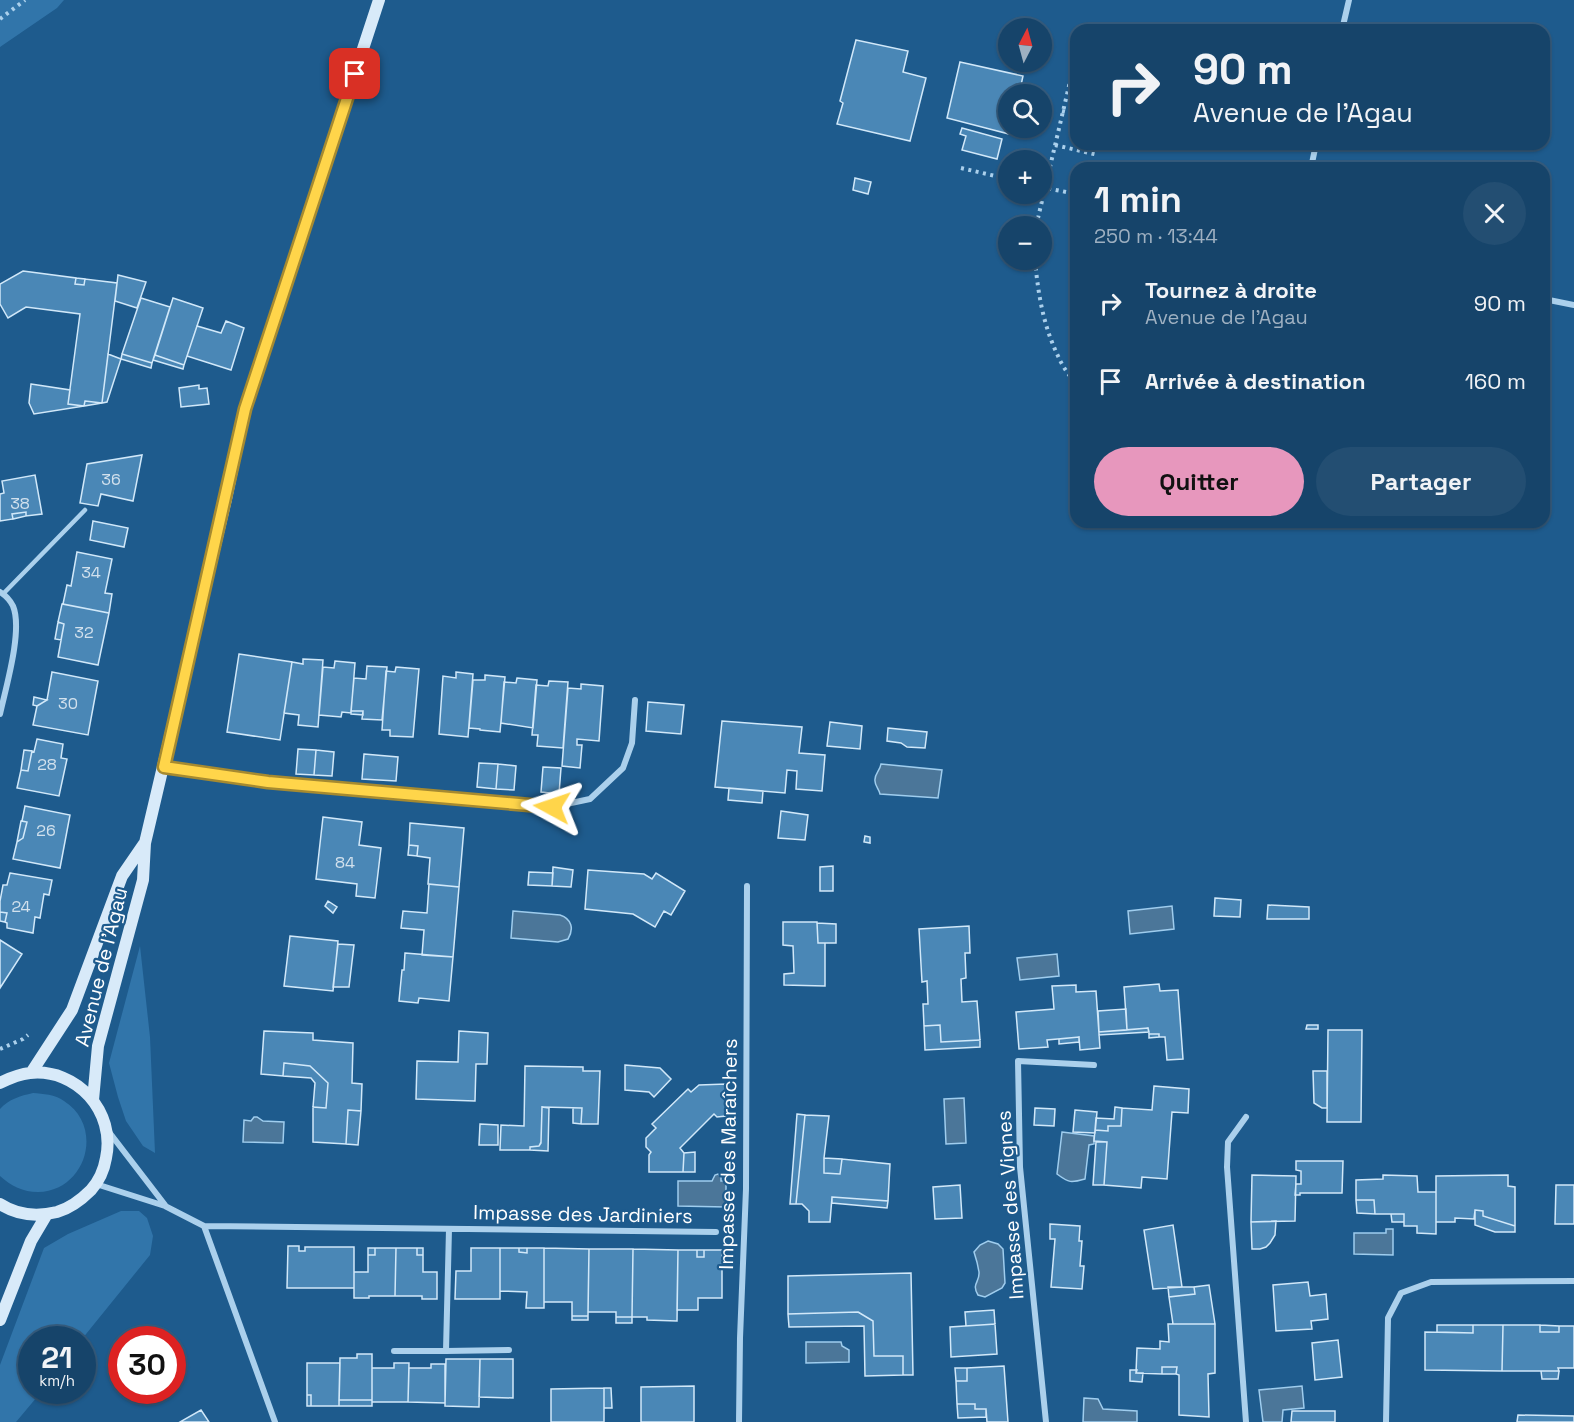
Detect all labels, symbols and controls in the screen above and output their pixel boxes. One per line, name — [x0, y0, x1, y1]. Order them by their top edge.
north arrow — [998, 18, 1052, 72]
map controls — [998, 18, 1052, 270]
text: 90 m — [1193, 43, 1293, 96]
pin — [329, 48, 380, 99]
icon: right — [1094, 48, 1172, 126]
icon: arrive — [338, 57, 371, 90]
button: search — [998, 84, 1052, 138]
text: Avenue de l'Agau — [1193, 95, 1413, 130]
button: + — [998, 150, 1052, 204]
text: 1 min — [1094, 177, 1182, 223]
button: close — [1463, 182, 1526, 245]
button: − — [998, 216, 1052, 270]
text: 250 m · 13:44 — [1094, 223, 1218, 249]
text: Tournez à droite — [1145, 276, 1317, 304]
icon: right — [1094, 287, 1127, 320]
text: 90 m — [1474, 289, 1526, 317]
text: Avenue de l'Agau — [1145, 304, 1308, 330]
icon: arrive — [1094, 365, 1127, 398]
text: Arrivée à destination — [1145, 367, 1366, 395]
text: 160 m — [1465, 367, 1526, 395]
button: Quitter — [1094, 447, 1304, 516]
button: Partager — [1316, 447, 1526, 516]
house number: 36 — [101, 469, 121, 490]
house number: 38 — [10, 493, 30, 514]
house number: 34 — [81, 562, 101, 583]
house number: 32 — [74, 622, 94, 643]
house number: 30 — [58, 693, 78, 714]
house number: 28 — [37, 754, 57, 775]
position arrow — [520, 775, 584, 839]
house number: 26 — [36, 820, 56, 841]
house number: 84 — [335, 852, 355, 873]
street label: Avenue de l'Agau — [69, 885, 133, 1049]
house number: 24 — [11, 896, 31, 917]
street label: Impasse des Maraîchers — [713, 1038, 743, 1270]
street label: Impasse des Vignes — [990, 1110, 1030, 1300]
street label: Impasse des Jardiniers — [473, 1199, 693, 1229]
speed limit sign: 30 — [108, 1326, 186, 1404]
text: 21 — [41, 1338, 73, 1377]
text: km/h — [39, 1371, 75, 1390]

